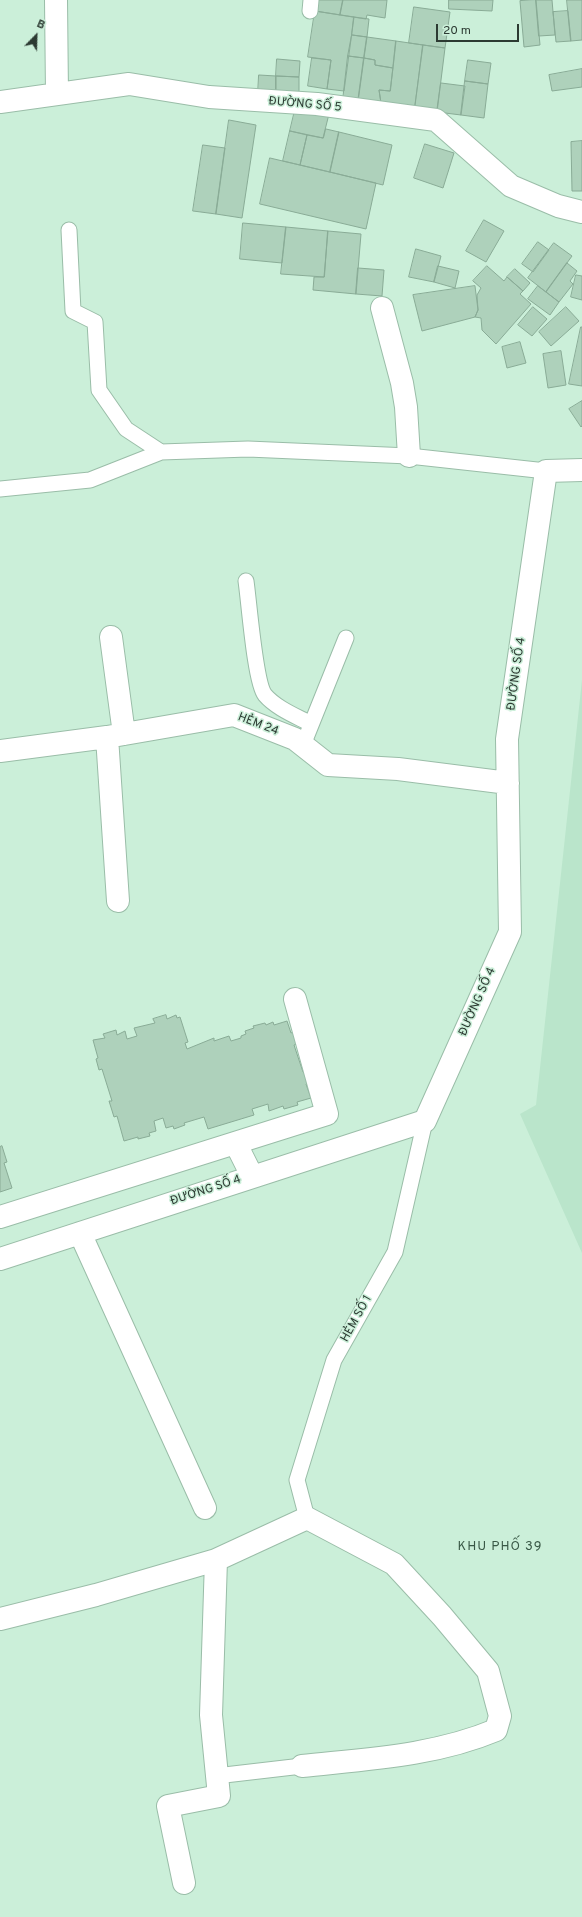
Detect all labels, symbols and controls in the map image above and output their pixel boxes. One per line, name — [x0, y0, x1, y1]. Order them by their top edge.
north arrow — [16, 16, 56, 56]
scale bar — [438, 16, 521, 42]
text: B — [34, 17, 47, 33]
text: 20 m — [443, 23, 471, 39]
street label: ĐƯỜNG SỐ 5 — [268, 95, 342, 115]
street label: ĐƯỜNG SỐ 4 — [505, 637, 529, 711]
street label: HẺM 24 — [236, 711, 280, 739]
street label: ĐƯỜNG SỐ 4 — [456, 966, 500, 1038]
street label: ĐƯỜNG SỐ 4 — [169, 1173, 243, 1209]
street label: HẺM SỐ 1 — [338, 1293, 376, 1345]
district label: KHU PHỐ 39 — [458, 1539, 542, 1555]

